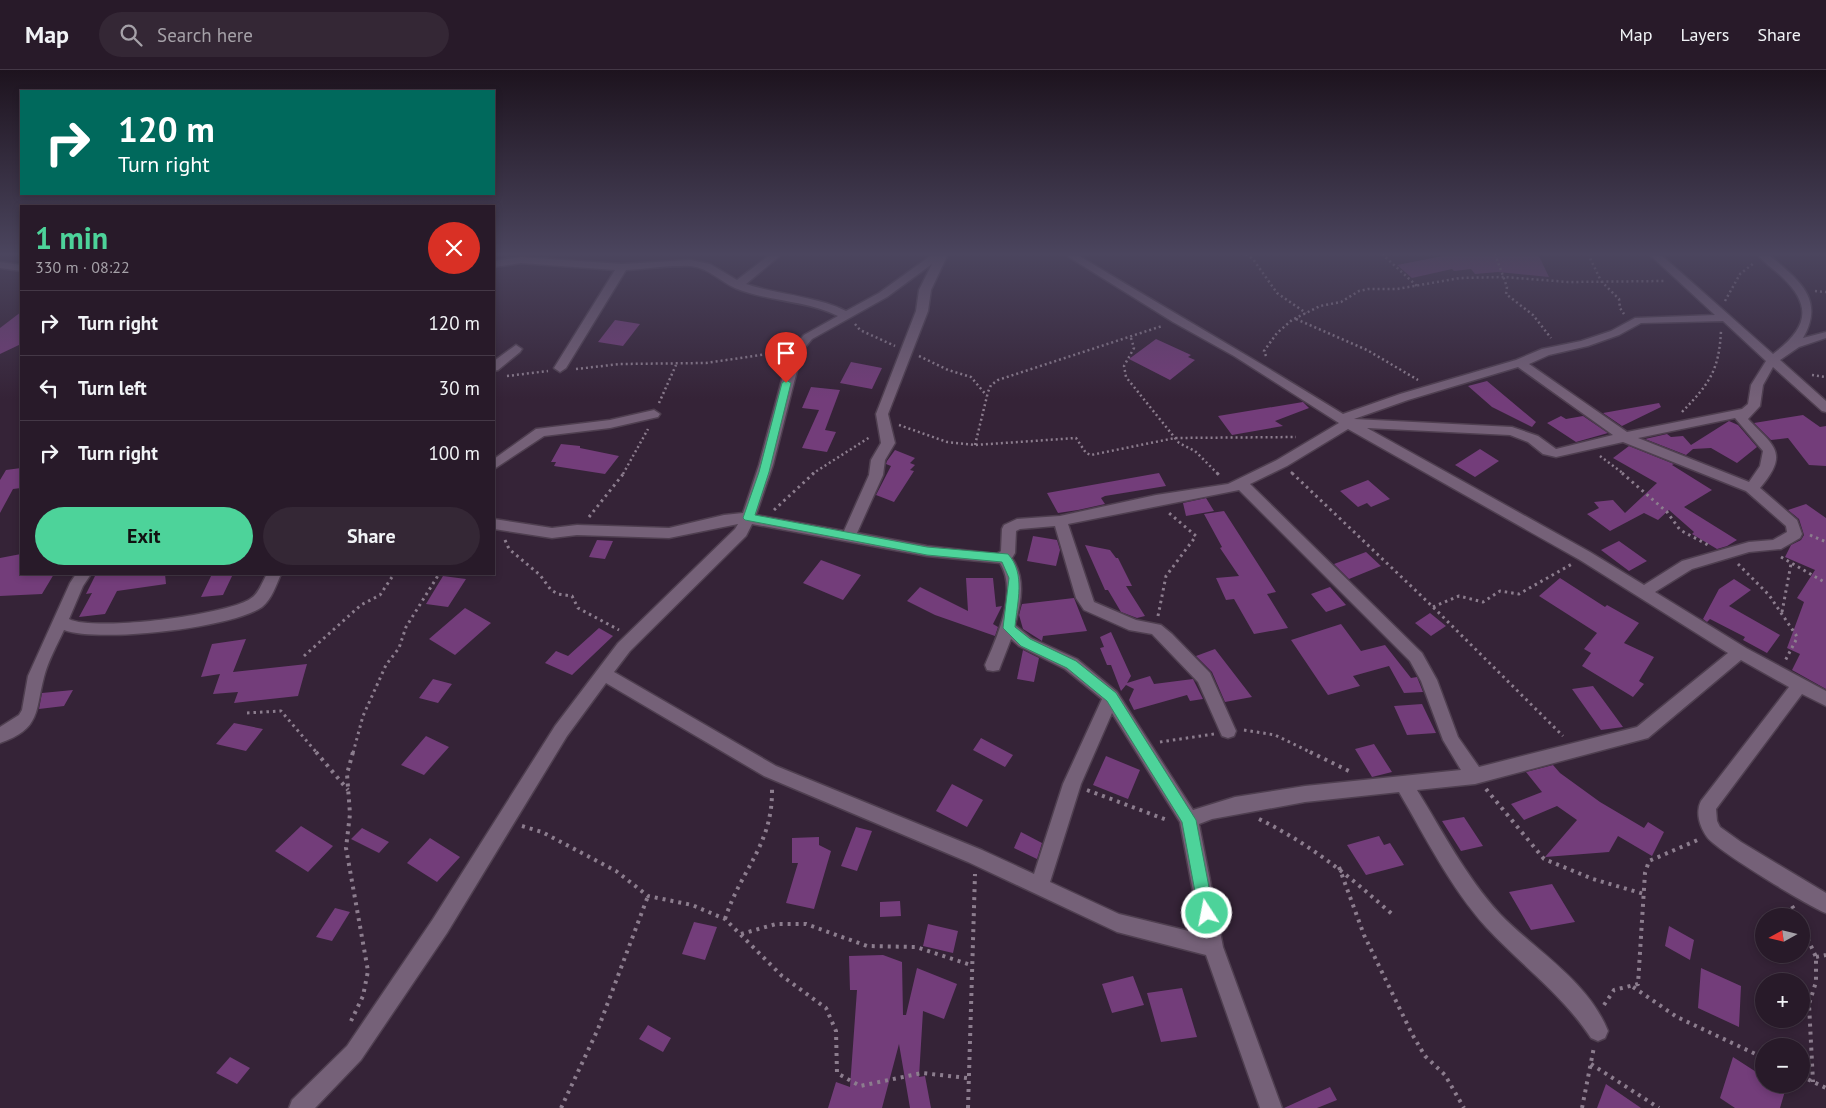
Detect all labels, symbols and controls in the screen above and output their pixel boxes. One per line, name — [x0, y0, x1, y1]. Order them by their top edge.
search box — [99, 12, 449, 57]
text: Map — [25, 19, 69, 50]
icon: search — [117, 21, 145, 49]
text: Search here — [157, 23, 253, 47]
text: Map — [1620, 23, 1652, 46]
text: Layers — [1680, 23, 1729, 46]
text: Share — [1757, 23, 1801, 46]
text: 120 m — [118, 106, 215, 152]
icon: right — [35, 110, 100, 175]
text: Turn right — [118, 150, 210, 178]
text: 1 min — [35, 218, 108, 257]
button: close — [428, 222, 480, 274]
text: 330 m · 08:22 — [35, 257, 130, 277]
icon: right — [35, 309, 63, 337]
text: Turn right — [78, 311, 158, 335]
text: 120 m — [428, 311, 480, 335]
pin — [765, 332, 807, 383]
icon: arrive — [772, 339, 800, 367]
icon: left — [35, 374, 63, 402]
text: Turn left — [78, 376, 147, 400]
text: 30 m — [439, 376, 480, 400]
icon: right — [35, 439, 63, 467]
text: Turn right — [78, 441, 158, 465]
text: 100 m — [428, 441, 480, 465]
button: Exit — [35, 507, 253, 565]
button: Share — [263, 507, 480, 565]
position arrow — [1180, 886, 1232, 938]
north arrow — [1755, 908, 1810, 962]
map controls — [1755, 908, 1810, 1093]
button: + — [1755, 973, 1810, 1028]
button: − — [1755, 1038, 1810, 1093]

